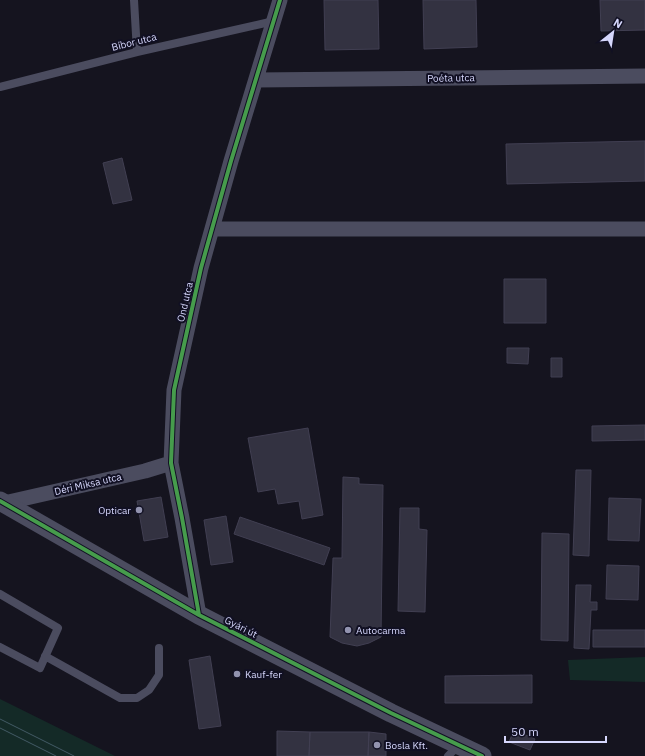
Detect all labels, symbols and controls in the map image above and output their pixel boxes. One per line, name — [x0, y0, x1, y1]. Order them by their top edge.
north arrow — [593, 12, 633, 52]
text: N — [611, 15, 625, 31]
street label: Bíbor utca — [110, 30, 159, 54]
street label: Poéta utca — [427, 71, 476, 85]
street label: Ond utca — [174, 280, 196, 323]
street label: Déri Miksa utca — [53, 470, 124, 498]
place label: Opticar — [98, 504, 131, 517]
marker: Opticar — [134, 505, 144, 515]
street label: Gyári út — [223, 613, 260, 641]
place label: Autocarma — [356, 624, 406, 637]
marker: Autocarma — [343, 625, 353, 635]
place label: Kauf-fer — [245, 668, 282, 681]
marker: Kauf-fer — [232, 669, 242, 679]
scale bar — [505, 718, 606, 744]
text: 50 m — [511, 724, 539, 739]
place label: Bosla Kft. — [385, 739, 428, 752]
marker: Bosla Kft. — [372, 740, 382, 750]

